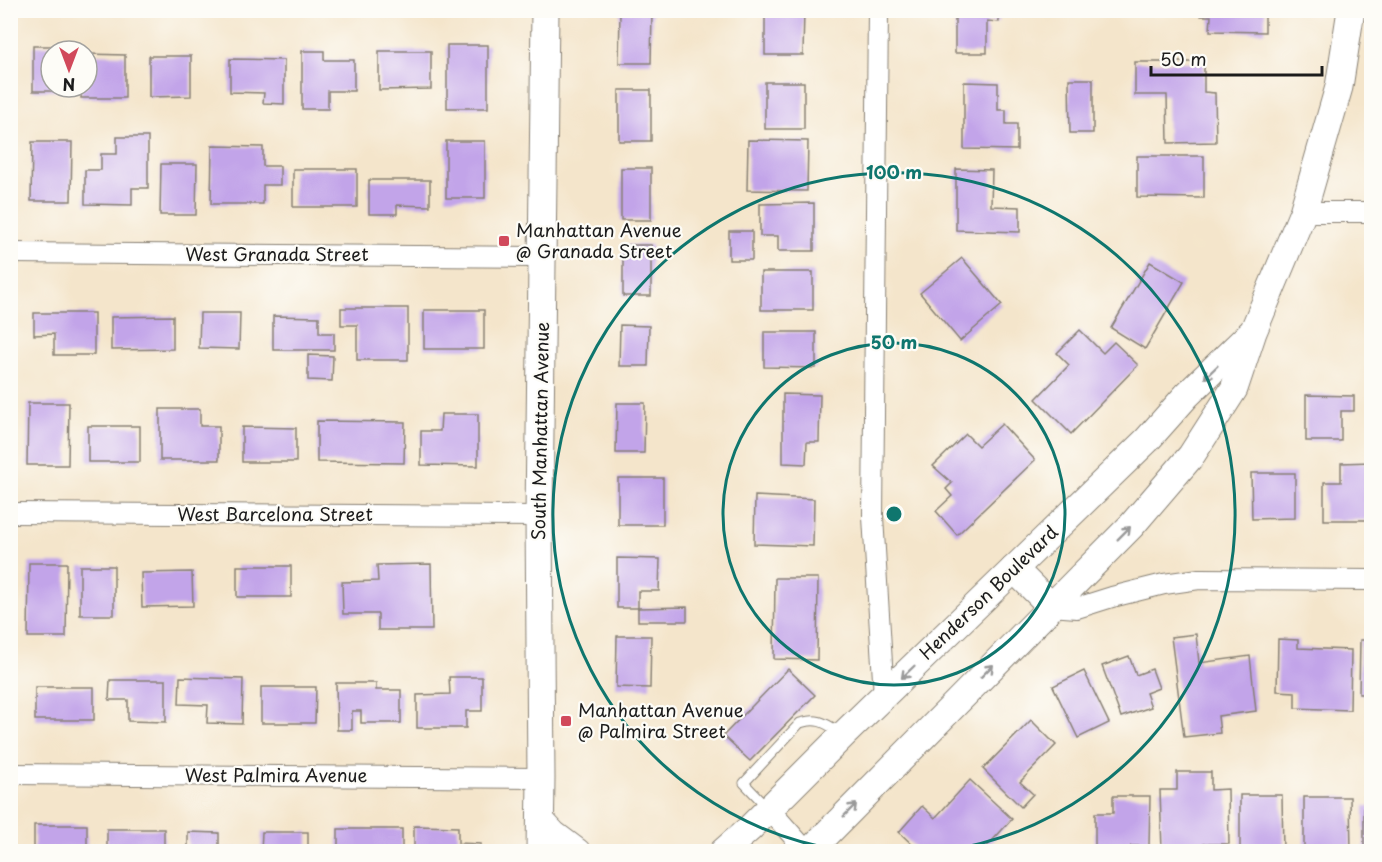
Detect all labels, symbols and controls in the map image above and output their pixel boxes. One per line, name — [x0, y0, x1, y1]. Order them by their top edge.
north arrow — [39, 39, 99, 99]
scale bar — [1151, 39, 1322, 77]
text: 50 m — [1160, 45, 1207, 72]
text: N — [63, 73, 75, 97]
text: 100 m — [866, 158, 922, 185]
place label: Manhattan Avenue @ Granada Street — [516, 216, 682, 264]
marker: Manhattan Avenue @ Granada Street — [497, 234, 511, 248]
street label: West Granada Street — [185, 240, 369, 267]
street label: South Manhattan Avenue — [524, 321, 555, 540]
text: 50 m — [871, 328, 917, 355]
one-way arrow — [1204, 365, 1219, 379]
street label: West Barcelona Street — [177, 500, 373, 527]
centre of rings — [884, 504, 904, 524]
street label: Henderson Boulevard — [913, 519, 1063, 665]
one-way arrow — [1117, 525, 1132, 540]
one-way arrow — [901, 664, 916, 679]
one-way arrow — [980, 664, 994, 679]
place label: Manhattan Avenue @ Palmira Street — [578, 696, 744, 744]
marker: Manhattan Avenue @ Palmira Street — [559, 714, 573, 728]
street label: West Palmira Avenue — [185, 761, 368, 788]
one-way arrow — [843, 802, 857, 817]

